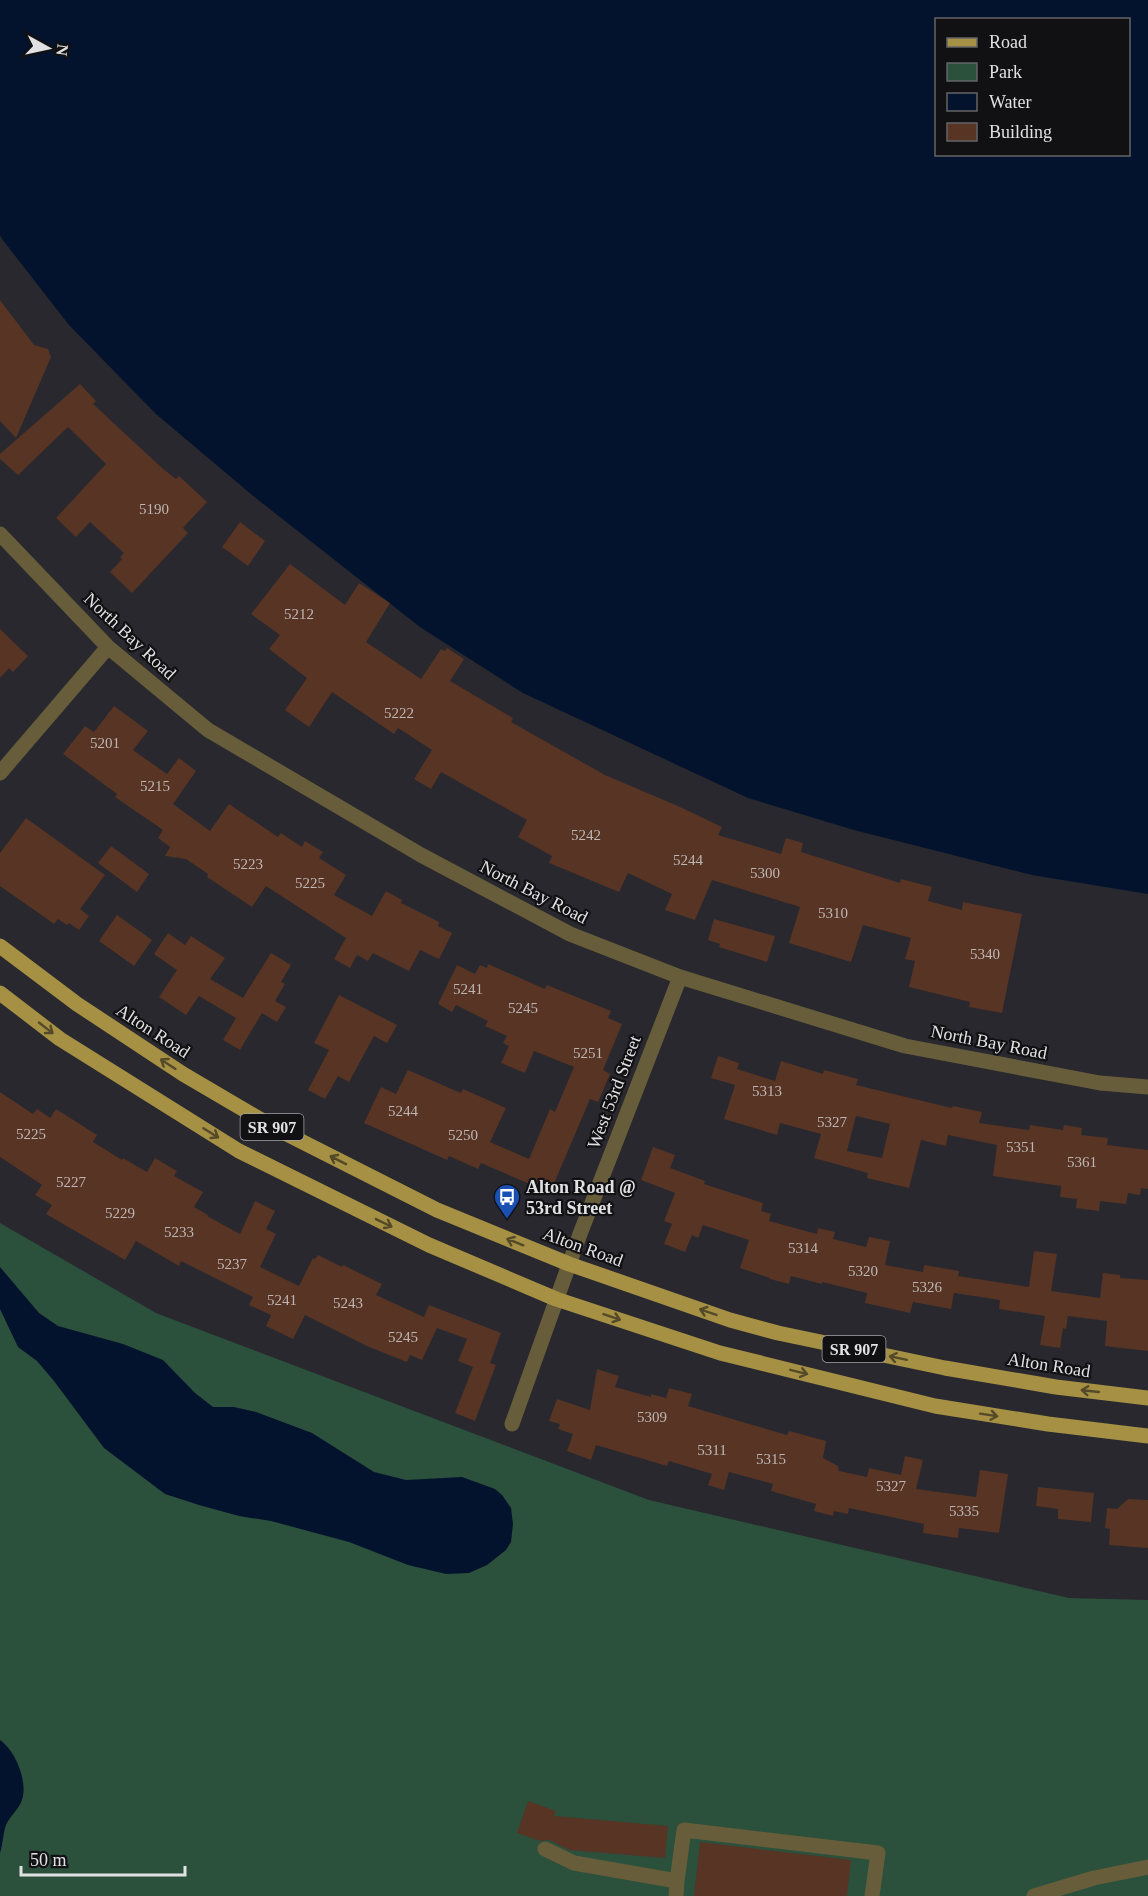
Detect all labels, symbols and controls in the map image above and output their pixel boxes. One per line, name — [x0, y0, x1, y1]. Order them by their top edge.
north arrow — [18, 18, 78, 78]
legend — [935, 18, 1130, 156]
text: Road — [989, 32, 1027, 52]
text: N — [53, 43, 72, 57]
text: Park — [989, 62, 1022, 82]
text: Water — [989, 92, 1032, 112]
text: Building — [989, 122, 1052, 142]
house number: 5190 — [139, 501, 169, 517]
street label: North Bay Road — [80, 588, 180, 684]
house number: 5212 — [284, 606, 314, 622]
house number: 5222 — [384, 705, 414, 721]
house number: 5201 — [90, 735, 120, 751]
house number: 5215 — [140, 778, 170, 794]
house number: 5242 — [571, 827, 601, 843]
house number: 5244 — [673, 852, 704, 868]
house number: 5223 — [233, 856, 263, 872]
street label: North Bay Road — [477, 856, 591, 928]
house number: 5300 — [750, 865, 780, 881]
house number: 5225 — [295, 875, 325, 891]
house number: 5310 — [818, 905, 848, 921]
house number: 5340 — [970, 946, 1000, 962]
house number: 5241 — [453, 981, 483, 997]
street label: Alton Road — [113, 1000, 193, 1062]
house number: 5245 — [508, 1000, 538, 1016]
street label: North Bay Road — [929, 1021, 1049, 1063]
one-way arrow — [38, 1022, 54, 1035]
street label: West 53rd Street — [583, 1033, 645, 1151]
house number: 5251 — [573, 1045, 603, 1061]
one-way arrow — [160, 1058, 177, 1070]
house number: 5313 — [752, 1083, 782, 1099]
house number: 5244 — [388, 1103, 419, 1119]
road number: SR 907 — [240, 1114, 304, 1140]
house number: 5327 — [817, 1114, 848, 1130]
house number: 5225 — [16, 1126, 46, 1142]
one-way arrow — [202, 1127, 219, 1140]
house number: 5250 — [448, 1127, 478, 1143]
house number: 5351 — [1006, 1139, 1036, 1155]
one-way arrow — [330, 1154, 347, 1166]
house number: 5361 — [1067, 1154, 1097, 1170]
house number: 5227 — [56, 1174, 87, 1190]
place label: Alton Road @ 53rd Street — [526, 1177, 636, 1218]
bus stop icon: Alton Road @ 53rd Street — [492, 1182, 522, 1220]
house number: 5229 — [105, 1205, 135, 1221]
one-way arrow — [374, 1218, 392, 1229]
street label: Alton Road — [540, 1223, 626, 1271]
house number: 5233 — [164, 1224, 194, 1240]
one-way arrow — [506, 1236, 524, 1247]
house number: 5314 — [788, 1240, 819, 1256]
house number: 5237 — [217, 1256, 248, 1272]
house number: 5320 — [848, 1263, 878, 1279]
house number: 5326 — [912, 1279, 943, 1295]
house number: 5241 — [267, 1292, 297, 1308]
house number: 5243 — [333, 1295, 363, 1311]
one-way arrow — [699, 1306, 718, 1317]
one-way arrow — [602, 1313, 621, 1324]
house number: 5245 — [388, 1329, 418, 1345]
road number: SR 907 — [822, 1336, 886, 1362]
street label: Alton Road — [1006, 1349, 1092, 1381]
one-way arrow — [888, 1352, 908, 1363]
one-way arrow — [789, 1367, 808, 1379]
one-way arrow — [1080, 1385, 1100, 1396]
house number: 5309 — [637, 1409, 667, 1425]
one-way arrow — [978, 1409, 998, 1420]
house number: 5311 — [697, 1442, 727, 1458]
house number: 5315 — [756, 1451, 786, 1467]
house number: 5327 — [876, 1478, 907, 1494]
house number: 5335 — [949, 1503, 979, 1519]
scale bar — [21, 1839, 184, 1877]
text: 50 m — [30, 1850, 67, 1870]

